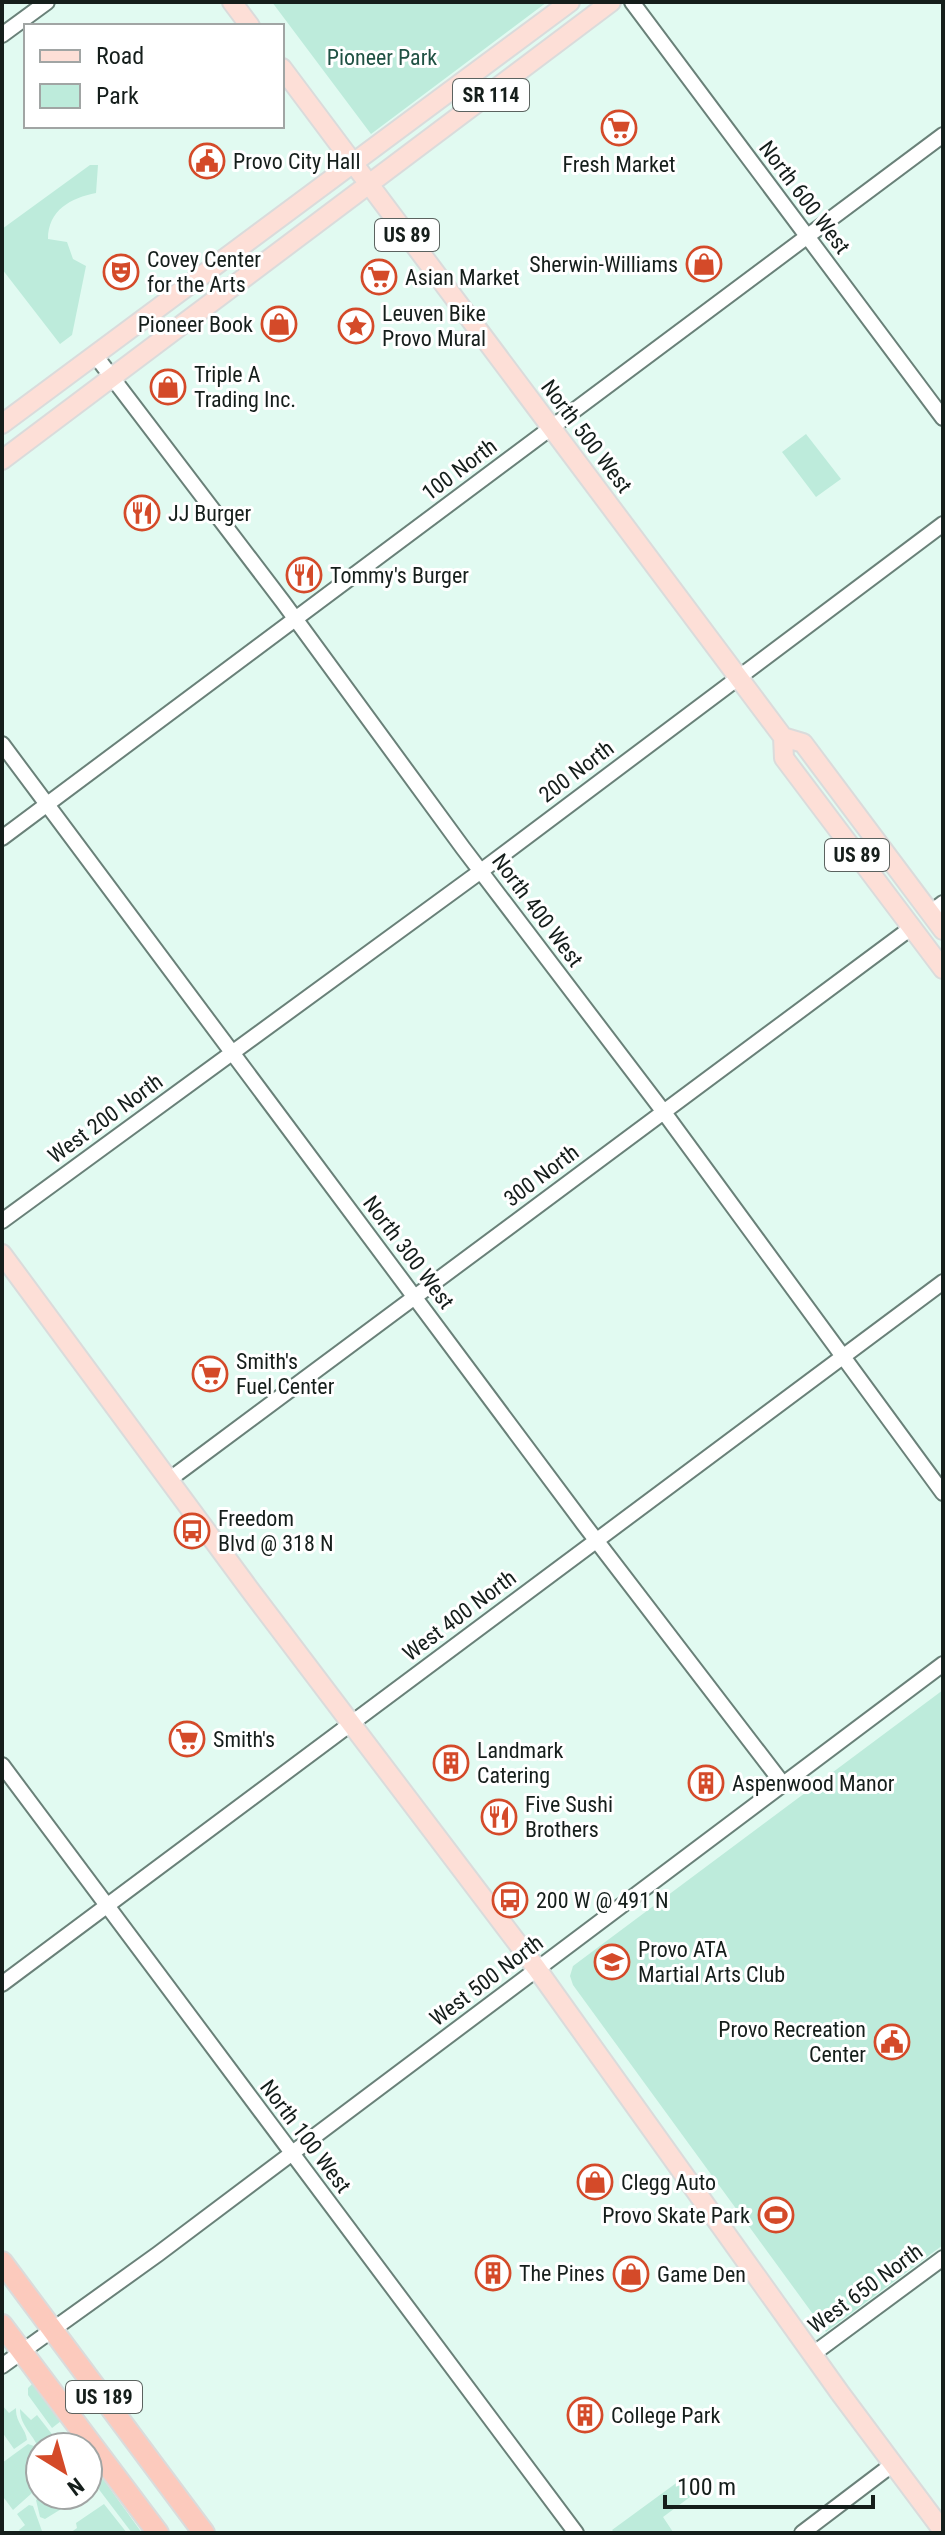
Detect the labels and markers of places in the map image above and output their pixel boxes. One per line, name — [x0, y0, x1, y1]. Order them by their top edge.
supermarket icon: Fresh Market — [600, 109, 638, 147]
public building icon: Provo City Hall — [188, 142, 226, 180]
place label: Provo City Hall — [233, 149, 360, 174]
place label: Fresh Market — [562, 152, 676, 177]
shop icon: Sherwin-Williams — [685, 245, 723, 283]
place label: Covey Center for the Arts — [147, 247, 261, 297]
place label: Sherwin-Williams — [529, 252, 678, 277]
theatre icon: Covey Center for the Arts — [102, 253, 140, 291]
supermarket icon: Asian Market — [360, 258, 398, 296]
place label: Asian Market — [405, 265, 519, 290]
place label: Leuven Bike Provo Mural — [382, 301, 486, 351]
shop icon: Pioneer Book — [260, 305, 298, 343]
place icon: Leuven Bike Provo Mural — [337, 307, 375, 345]
place label: Pioneer Book — [138, 312, 253, 337]
place label: Triple A Trading Inc. — [194, 362, 296, 412]
shop icon: Triple A Trading Inc. — [149, 368, 187, 406]
restaurant icon: JJ Burger — [123, 494, 161, 532]
place label: JJ Burger — [168, 501, 252, 526]
restaurant icon: Tommy's Burger — [285, 556, 323, 594]
place label: Tommy's Burger — [330, 563, 469, 588]
place label: Smith's Fuel Center — [236, 1349, 335, 1399]
supermarket icon: Smith's Fuel Center — [191, 1355, 229, 1393]
place label: Freedom Blvd @ 318 N — [218, 1506, 334, 1556]
bus stop icon: Freedom Blvd @ 318 N — [173, 1512, 211, 1550]
supermarket icon: Smith's — [168, 1720, 206, 1758]
place label: Smith's — [213, 1727, 275, 1752]
place label: Landmark Catering — [477, 1738, 563, 1788]
building icon: Landmark Catering — [432, 1744, 470, 1782]
building icon: Aspenwood Manor — [687, 1764, 725, 1802]
place label: Aspenwood Manor — [732, 1771, 895, 1796]
place label: Five Sushi Brothers — [525, 1792, 613, 1842]
restaurant icon: Five Sushi Brothers — [480, 1798, 518, 1836]
bus stop icon: 200 W @ 491 N — [491, 1881, 529, 1919]
place label: 200 W @ 491 N — [536, 1888, 669, 1913]
place label: Provo ATA Martial Arts Club — [638, 1937, 785, 1987]
school or university icon: Provo ATA Martial Arts Club — [593, 1943, 631, 1981]
place label: Provo Recreation Center — [718, 2017, 866, 2067]
public building icon: Provo Recreation Center — [873, 2023, 911, 2061]
shop icon: Clegg Auto — [576, 2163, 614, 2201]
place label: Clegg Auto — [621, 2170, 716, 2195]
sports icon: Provo Skate Park — [757, 2196, 795, 2234]
place label: Provo Skate Park — [602, 2203, 750, 2228]
building icon: The Pines — [474, 2254, 512, 2292]
shop icon: Game Den — [612, 2255, 650, 2293]
place label: The Pines — [519, 2261, 605, 2286]
place label: Game Den — [657, 2262, 746, 2287]
building icon: College Park — [566, 2396, 604, 2434]
place label: College Park — [611, 2403, 720, 2428]

